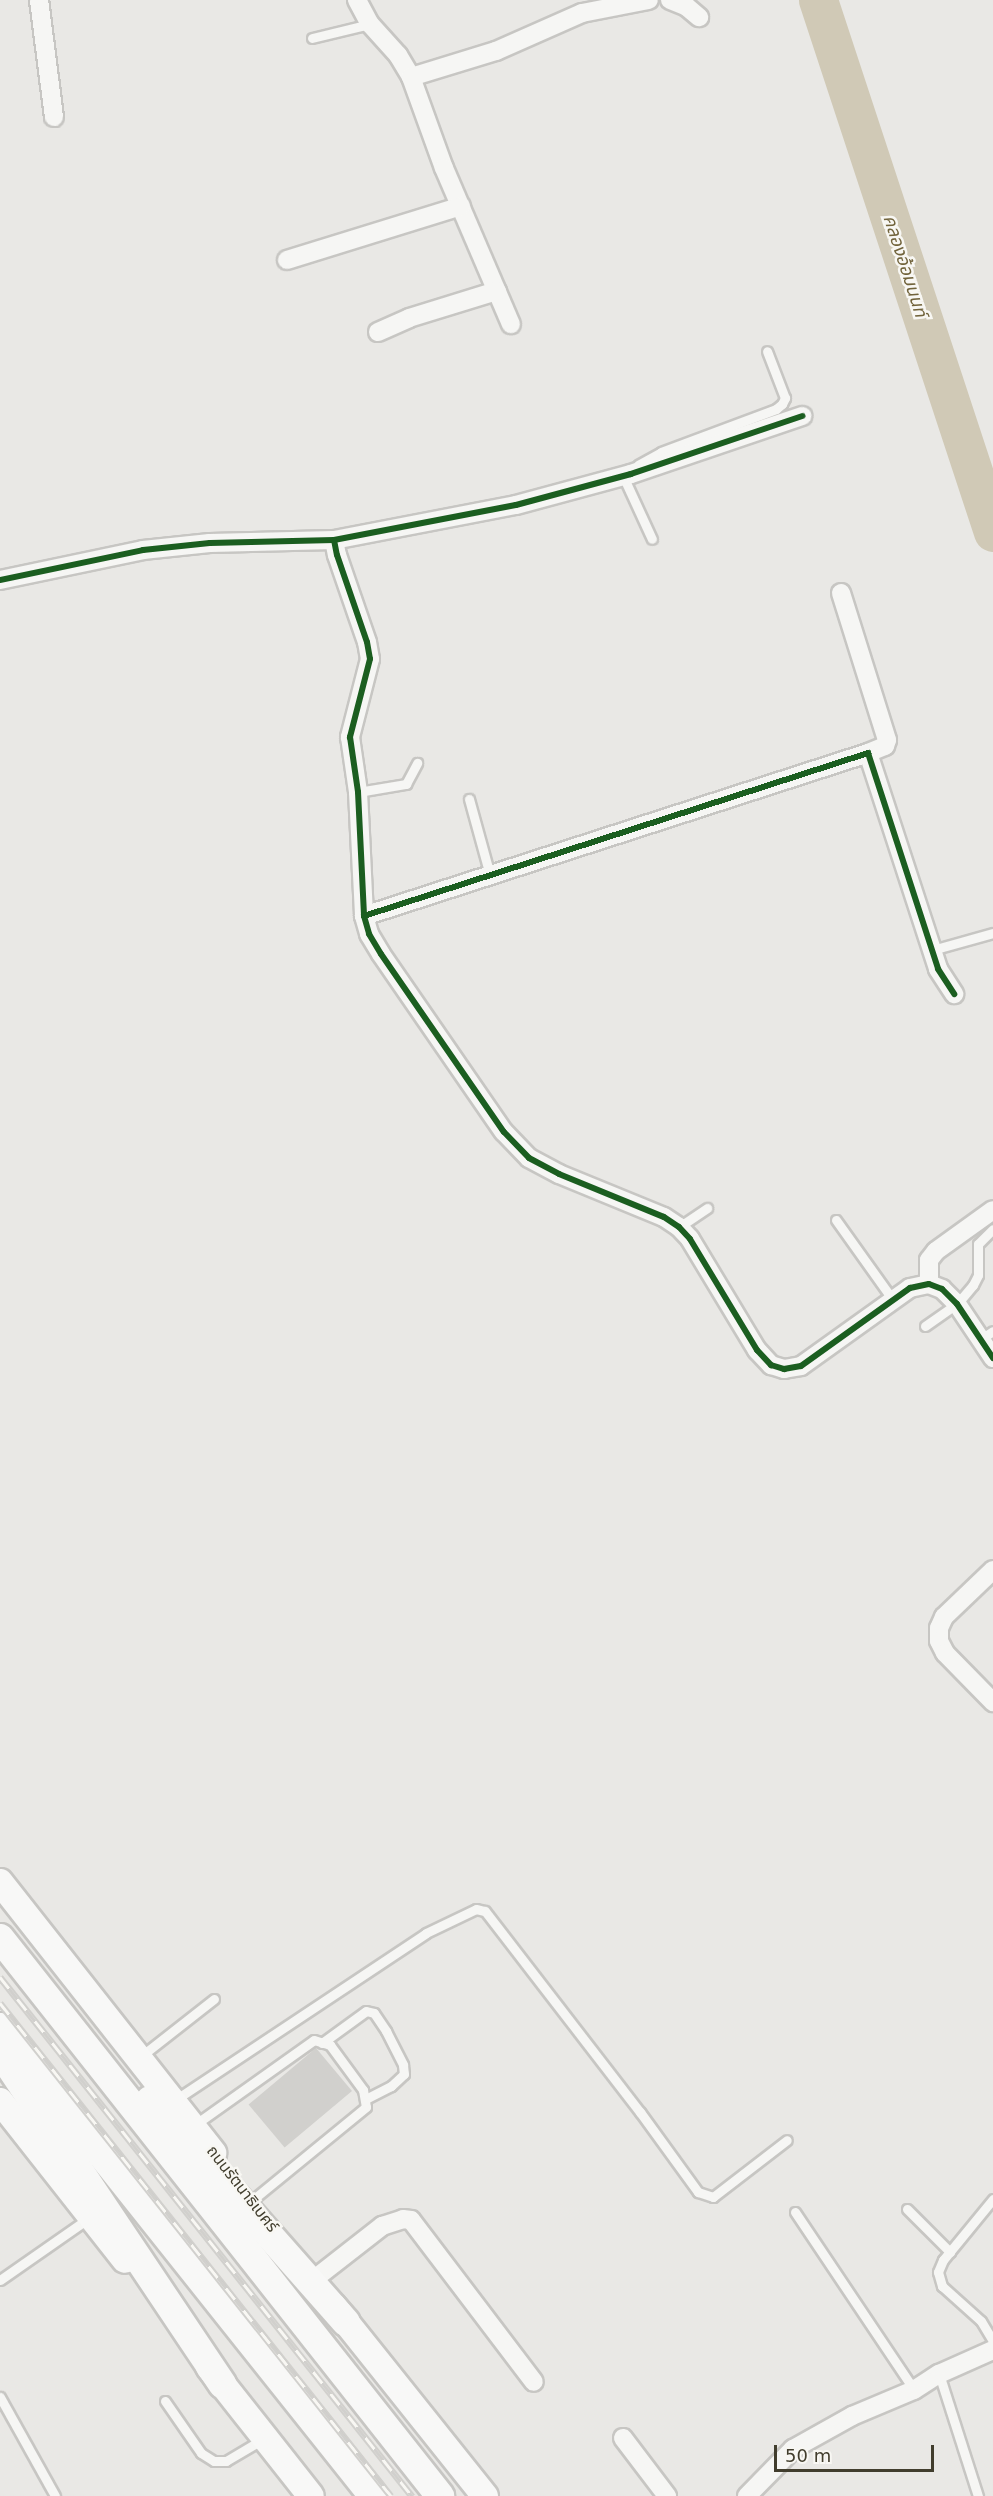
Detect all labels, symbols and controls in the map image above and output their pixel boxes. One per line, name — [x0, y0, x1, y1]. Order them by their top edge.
water label: คลองอ้อมนนท์ — [878, 212, 932, 320]
street label: ถนนรัตนาธิเบศร์ — [202, 2142, 282, 2236]
scale bar — [777, 2433, 938, 2471]
text: 50 m — [785, 2445, 831, 2466]

